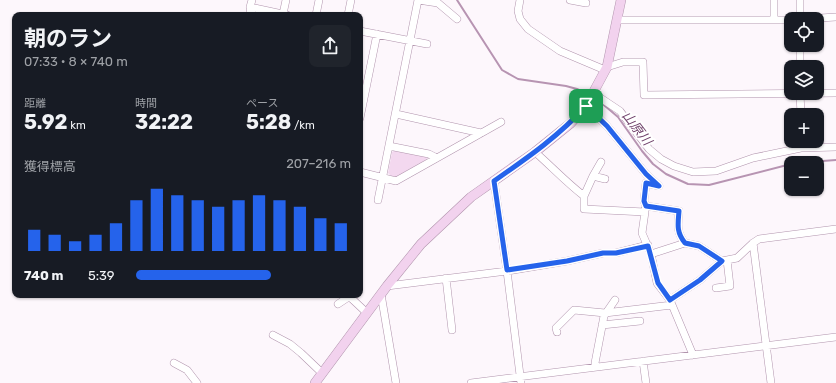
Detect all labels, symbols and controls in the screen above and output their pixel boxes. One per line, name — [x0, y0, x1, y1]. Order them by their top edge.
map controls — [784, 12, 824, 196]
button: locate — [784, 12, 824, 52]
text: 朝のラン — [24, 25, 112, 52]
button: share — [309, 25, 351, 67]
text: 07:33 · 8 × 740 m — [24, 54, 128, 69]
button: layers — [784, 60, 824, 100]
pin — [569, 89, 603, 123]
icon: arrive — [575, 95, 597, 117]
text: 距離 — [24, 97, 46, 110]
text: 時間 — [135, 97, 157, 110]
text: ペース — [246, 97, 278, 110]
water label: 山原川 — [619, 108, 656, 150]
button: + — [784, 108, 824, 148]
text: 5.92 — [24, 110, 68, 134]
text: 32:22 — [135, 110, 193, 134]
text: 5:28 — [246, 110, 291, 134]
text: km — [68, 119, 86, 132]
text: /km — [291, 119, 315, 132]
text: 207–216 m — [286, 156, 351, 171]
button: − — [784, 156, 824, 196]
text: 獲得標高 — [24, 159, 76, 174]
text: 740 m — [24, 268, 63, 283]
text: 5:39 — [88, 268, 115, 283]

